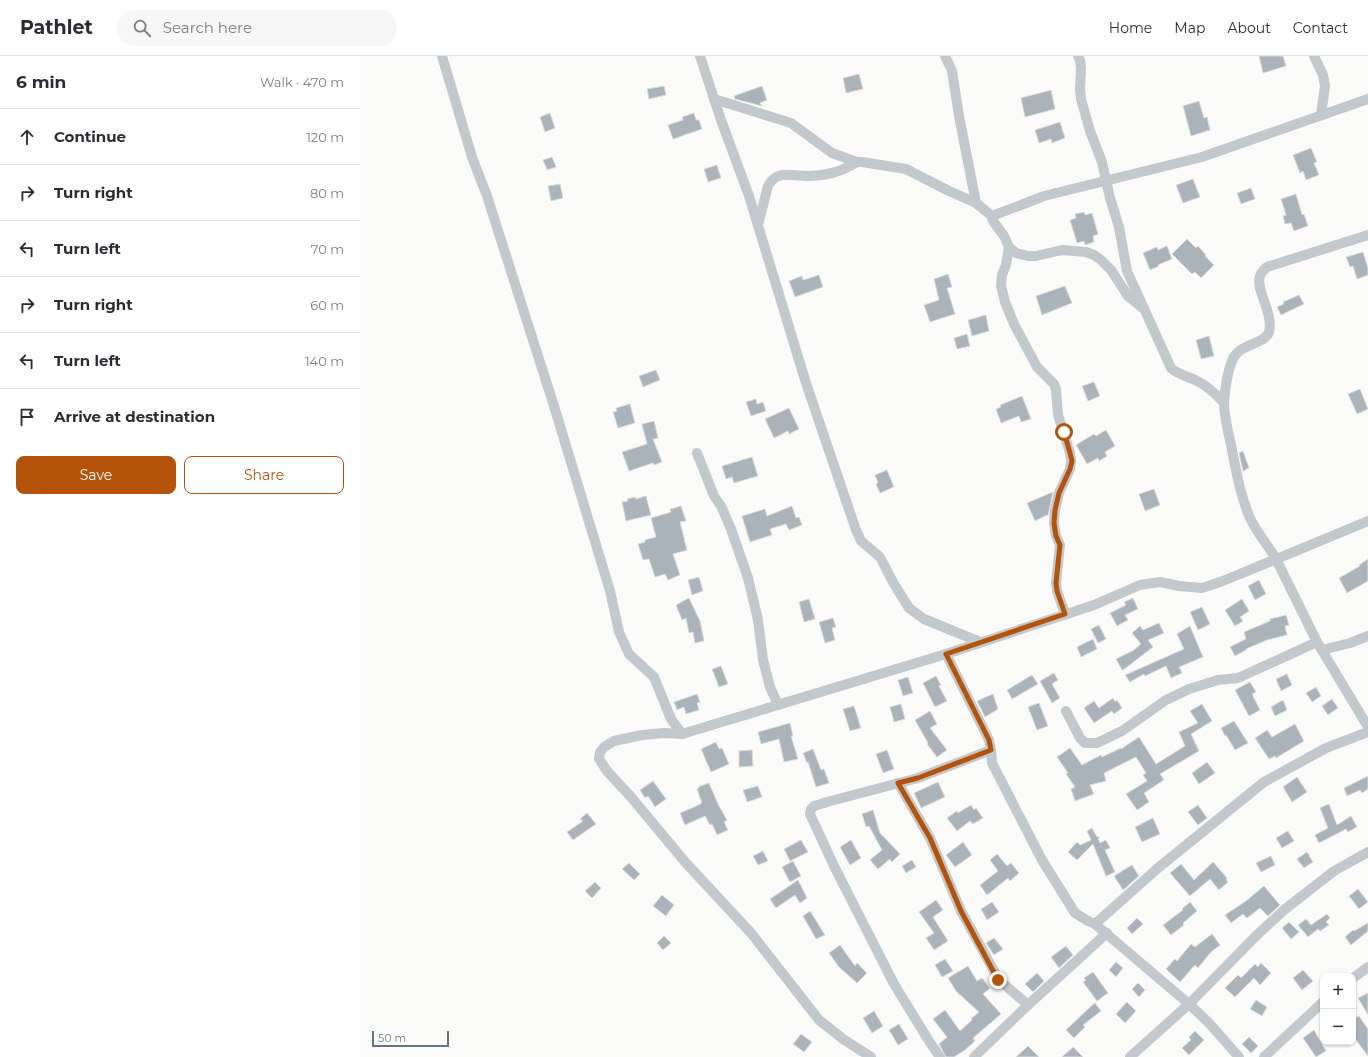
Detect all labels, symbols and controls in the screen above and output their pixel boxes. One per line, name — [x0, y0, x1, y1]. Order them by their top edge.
search box — [117, 10, 397, 46]
text: Pathlet — [20, 16, 93, 39]
icon: search — [131, 17, 153, 39]
text: Search here — [163, 18, 252, 37]
text: Home — [1109, 19, 1152, 37]
text: Map — [1174, 19, 1205, 37]
text: About — [1227, 19, 1271, 37]
text: Contact — [1293, 19, 1348, 37]
text: 6 min — [16, 72, 66, 92]
text: Walk · 470 m — [260, 74, 344, 90]
icon: ahead — [16, 126, 38, 148]
text: Continue — [54, 127, 126, 146]
text: 120 m — [306, 129, 344, 145]
icon: right — [16, 182, 38, 204]
text: Turn right — [54, 183, 133, 202]
text: 80 m — [310, 185, 344, 201]
icon: left — [16, 238, 38, 260]
text: Turn left — [54, 239, 121, 258]
text: 70 m — [311, 241, 344, 257]
icon: right — [16, 294, 38, 316]
text: Turn right — [54, 295, 133, 314]
text: 60 m — [310, 297, 344, 313]
icon: left — [16, 350, 38, 372]
text: Turn left — [54, 351, 121, 370]
text: 140 m — [305, 353, 344, 369]
icon: arrive — [16, 406, 38, 428]
text: Arrive at destination — [54, 407, 215, 426]
route start — [1055, 423, 1073, 441]
button: Save — [16, 456, 176, 494]
button: Share — [184, 456, 344, 494]
route end — [989, 971, 1007, 989]
map controls — [1320, 973, 1356, 1045]
button: + — [1320, 973, 1356, 1009]
button: − — [1320, 1009, 1356, 1045]
scale bar — [372, 1029, 449, 1048]
text: 50 m — [378, 1031, 406, 1045]

